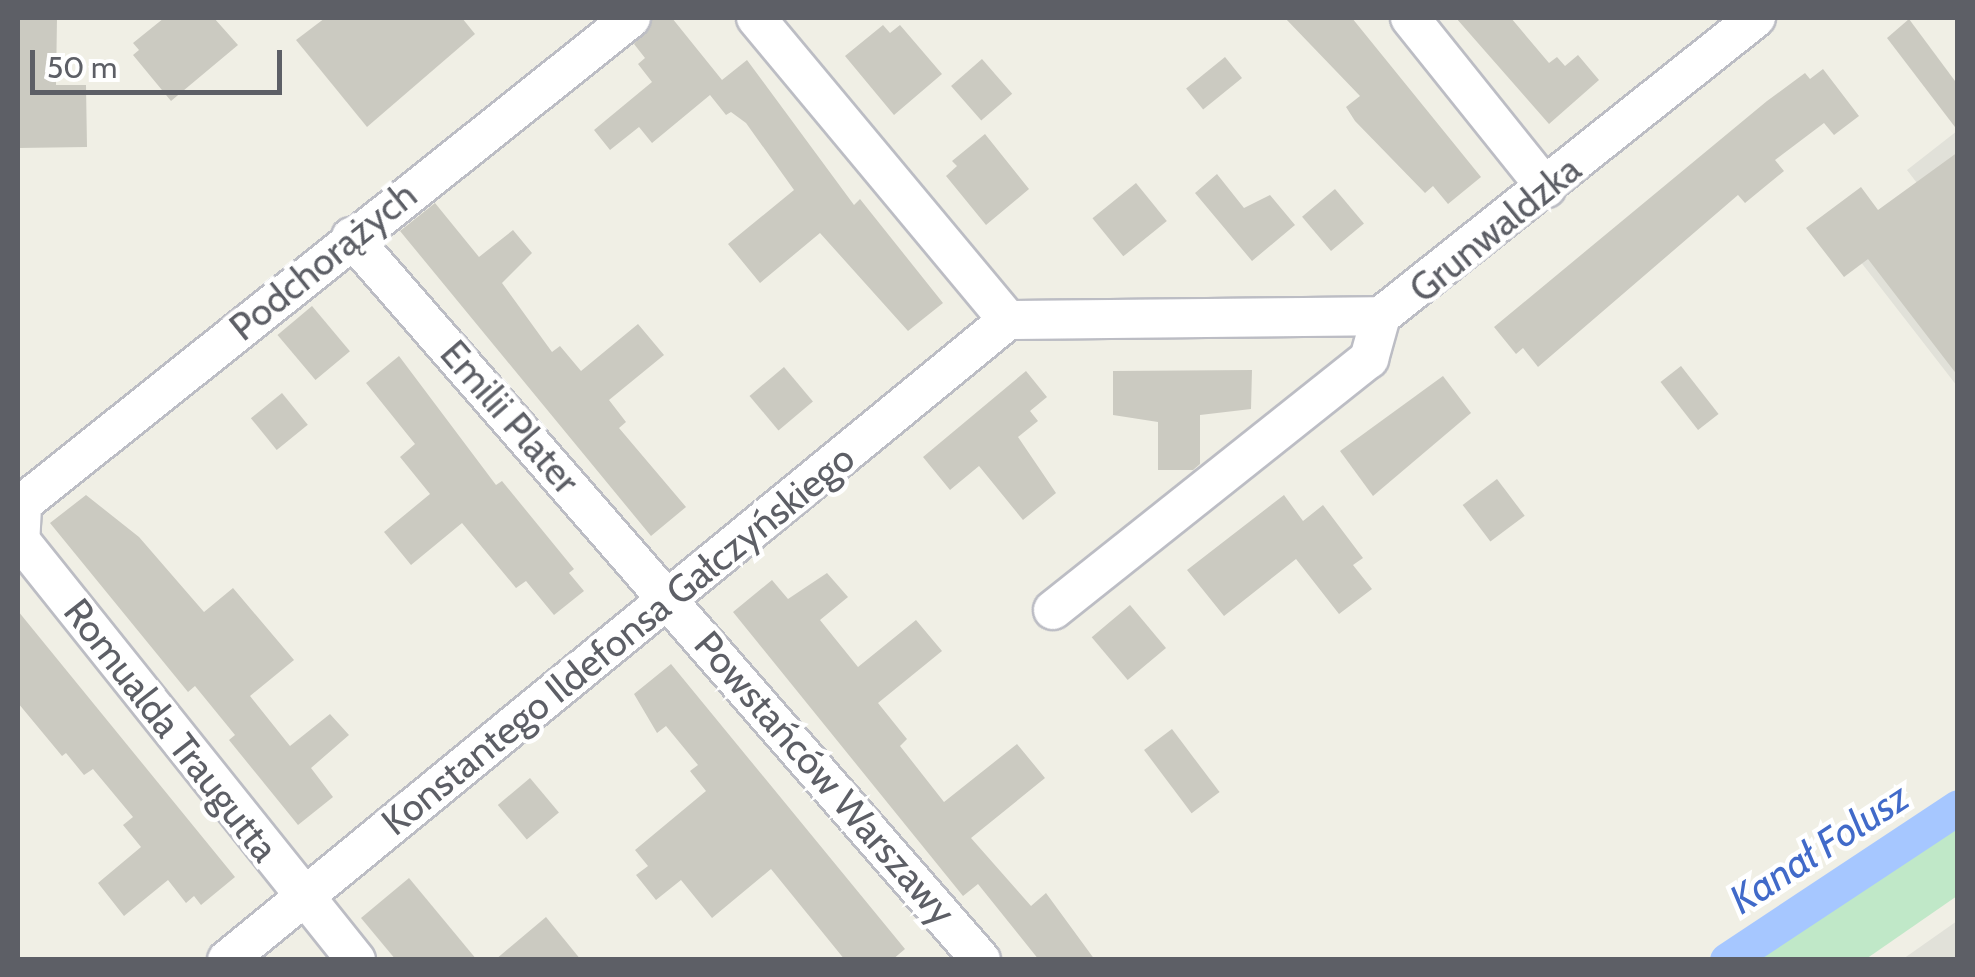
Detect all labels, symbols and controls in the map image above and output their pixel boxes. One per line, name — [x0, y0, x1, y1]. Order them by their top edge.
scale bar — [35, 30, 288, 92]
text: 50 m — [47, 49, 117, 86]
street label: Grunwaldzka — [1400, 146, 1590, 312]
street label: Podchorążych — [221, 172, 425, 350]
street label: Emilii Plater — [431, 331, 589, 503]
street label: Konstantego Ildefonsa Gałczyńskiego — [373, 435, 863, 845]
street label: Romualda Traugutta — [54, 590, 288, 870]
street label: Powstańców Warszawy — [685, 622, 965, 934]
water label: Kanał Folusz — [1721, 772, 1917, 924]

